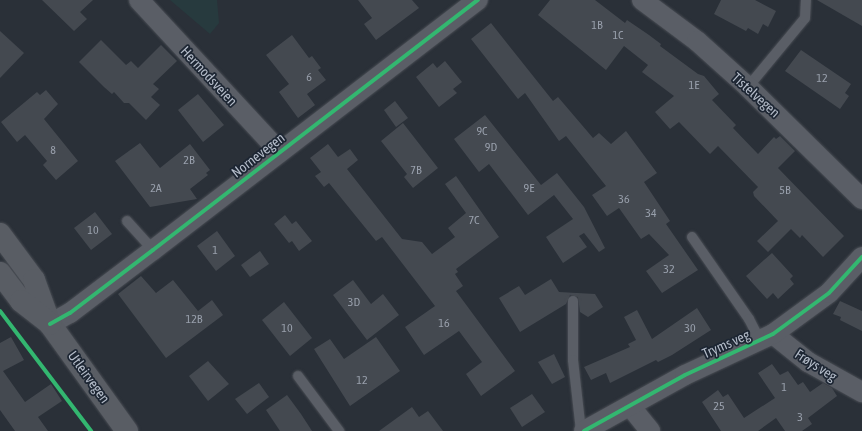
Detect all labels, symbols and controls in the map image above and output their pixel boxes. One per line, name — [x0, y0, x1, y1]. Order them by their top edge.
house number: 1B — [591, 19, 603, 33]
house number: 1C — [612, 29, 624, 43]
street label: Hermodsveien — [177, 43, 241, 109]
street label: Tistelvegen — [729, 69, 783, 121]
house number: 6 — [306, 71, 312, 85]
house number: 12 — [816, 72, 828, 86]
house number: 1E — [689, 79, 699, 93]
house number: 9C — [476, 125, 488, 139]
street label: Nornevegen — [228, 129, 288, 181]
house number: 9D — [485, 141, 497, 155]
house number: 8 — [50, 144, 56, 158]
house number: 2B — [183, 154, 195, 168]
house number: 7B — [410, 164, 422, 178]
house number: 2A — [150, 182, 162, 196]
house number: 9E — [524, 182, 534, 196]
house number: 5B — [779, 184, 791, 198]
house number: 36 — [618, 193, 630, 207]
house number: 34 — [645, 207, 657, 221]
house number: 7C — [468, 214, 480, 228]
house number: 10 — [87, 224, 99, 238]
house number: 1 — [212, 244, 218, 258]
house number: 32 — [663, 263, 675, 277]
house number: 3D — [348, 296, 360, 310]
house number: 12B — [186, 313, 202, 327]
house number: 16 — [438, 317, 450, 331]
house number: 10 — [281, 322, 293, 336]
house number: 30 — [684, 322, 696, 336]
street label: Tryms veg — [700, 326, 752, 362]
street label: Frøys veg — [792, 345, 840, 385]
street label: Utleirvegen — [64, 348, 114, 406]
house number: 12 — [356, 374, 368, 388]
house number: 1 — [781, 381, 787, 395]
house number: 25 — [713, 400, 725, 414]
house number: 3 — [797, 411, 803, 425]

